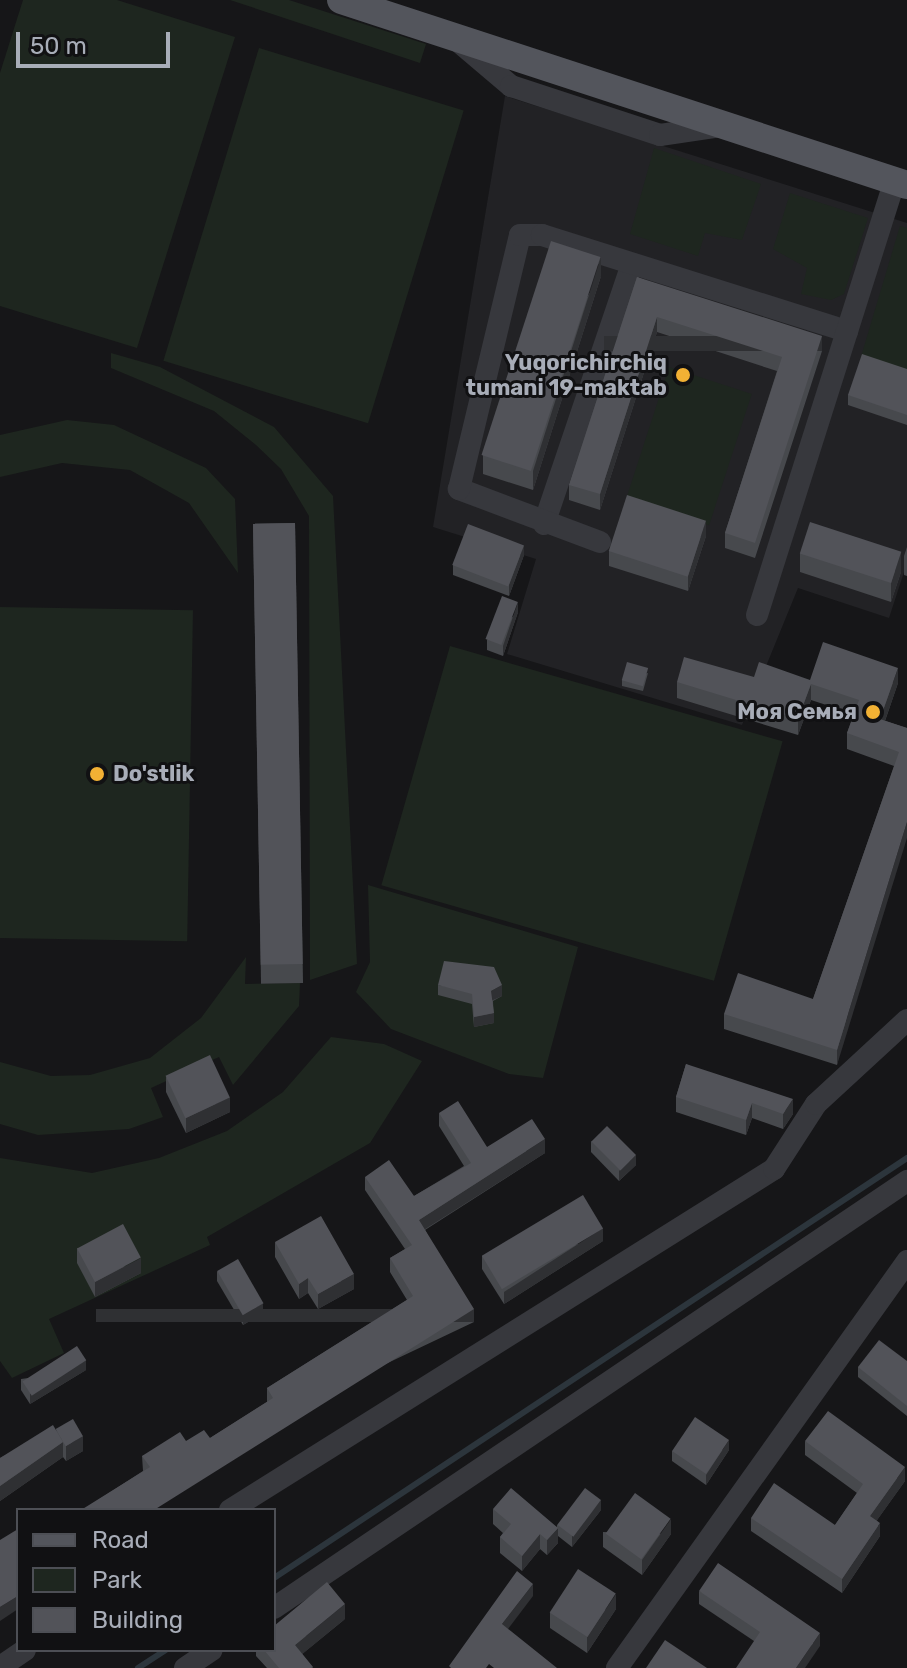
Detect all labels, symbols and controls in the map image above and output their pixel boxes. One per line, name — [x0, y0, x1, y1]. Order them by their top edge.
scale bar — [20, 16, 174, 66]
text: 50 m — [30, 32, 87, 60]
place label: Yuqorichirchiq tumani 19-maktab — [466, 349, 667, 400]
marker: Yuqorichirchiq tumani 19-maktab — [674, 366, 692, 384]
place label: Моя Семья — [737, 699, 857, 725]
marker: Моя Семья — [864, 703, 882, 721]
place label: Do'stlik — [113, 761, 194, 787]
marker: Do'stlik — [88, 765, 106, 783]
legend — [16, 1508, 276, 1652]
text: Road — [92, 1526, 149, 1554]
text: Park — [92, 1566, 142, 1594]
text: Building — [92, 1606, 183, 1634]

